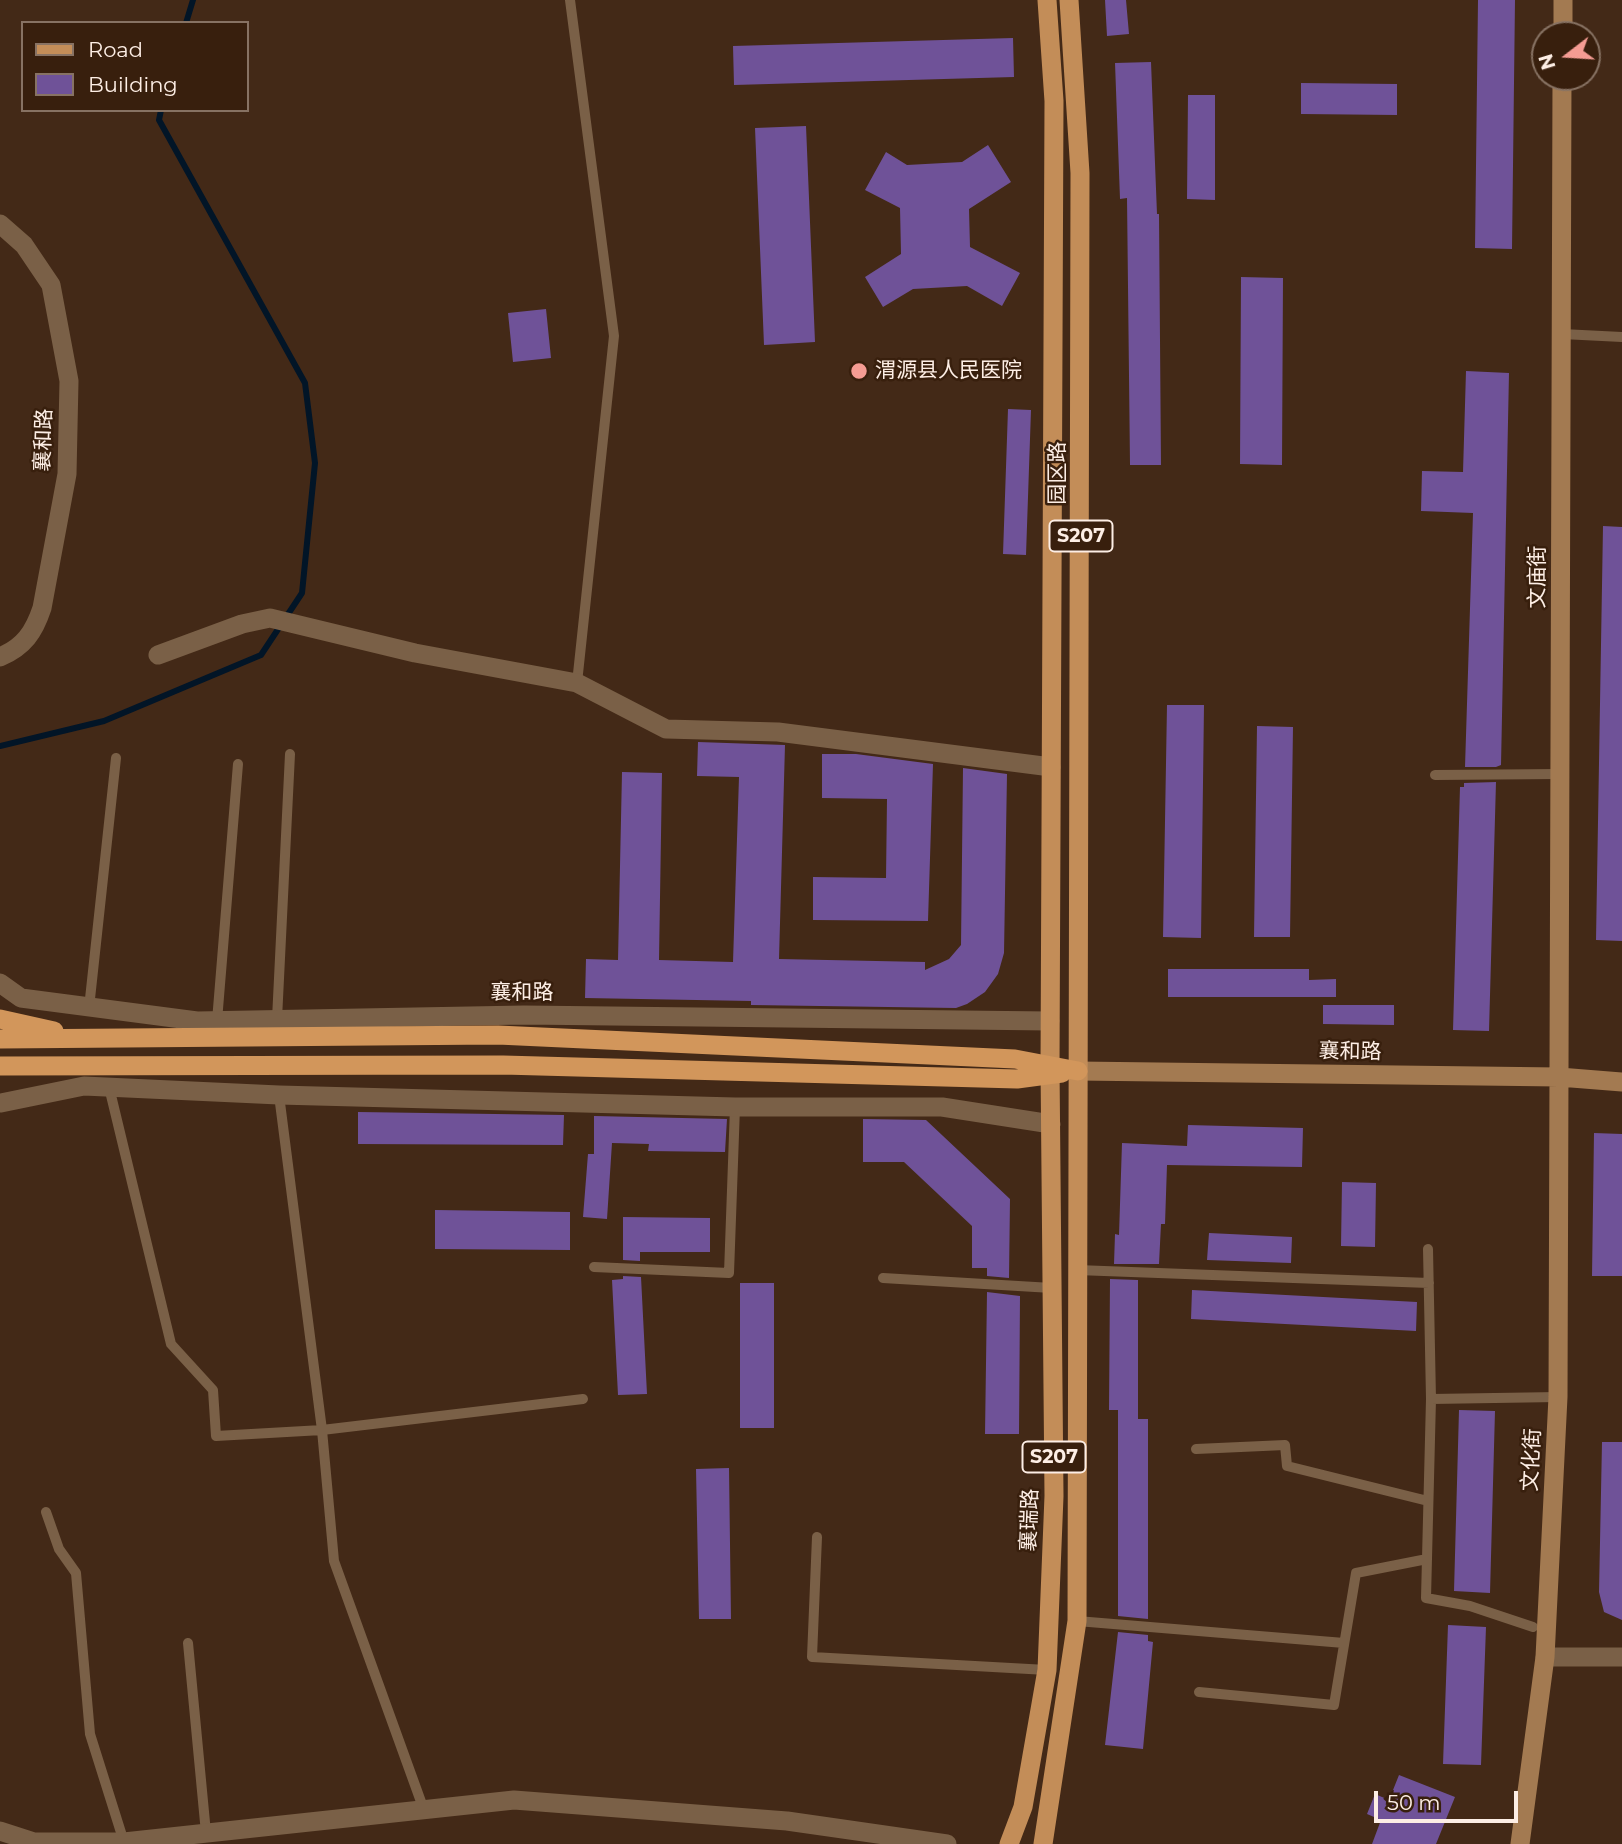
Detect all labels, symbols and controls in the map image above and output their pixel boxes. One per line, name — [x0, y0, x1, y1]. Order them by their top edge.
legend — [21, 21, 248, 112]
north arrow — [1531, 21, 1601, 91]
text: Road — [88, 37, 143, 62]
text: N — [1534, 51, 1561, 72]
text: Building — [88, 72, 178, 97]
place label: 渭源县人民医院 — [875, 358, 1022, 384]
marker: 渭源县人民医院 — [849, 361, 869, 381]
street label: 襄和路 — [30, 408, 58, 472]
street label: 园区路 — [1045, 442, 1071, 504]
road number: S207 — [1050, 520, 1112, 552]
street label: 文庙街 — [1525, 546, 1551, 608]
street label: 襄和路 — [491, 980, 553, 1006]
street label: 襄和路 — [1318, 1039, 1382, 1065]
street label: 文化街 — [1518, 1428, 1546, 1492]
road number: S207 — [1023, 1442, 1086, 1472]
street label: 襄瑞路 — [1016, 1488, 1044, 1552]
scale bar — [1377, 1778, 1520, 1822]
text: 50 m — [1387, 1790, 1441, 1815]

